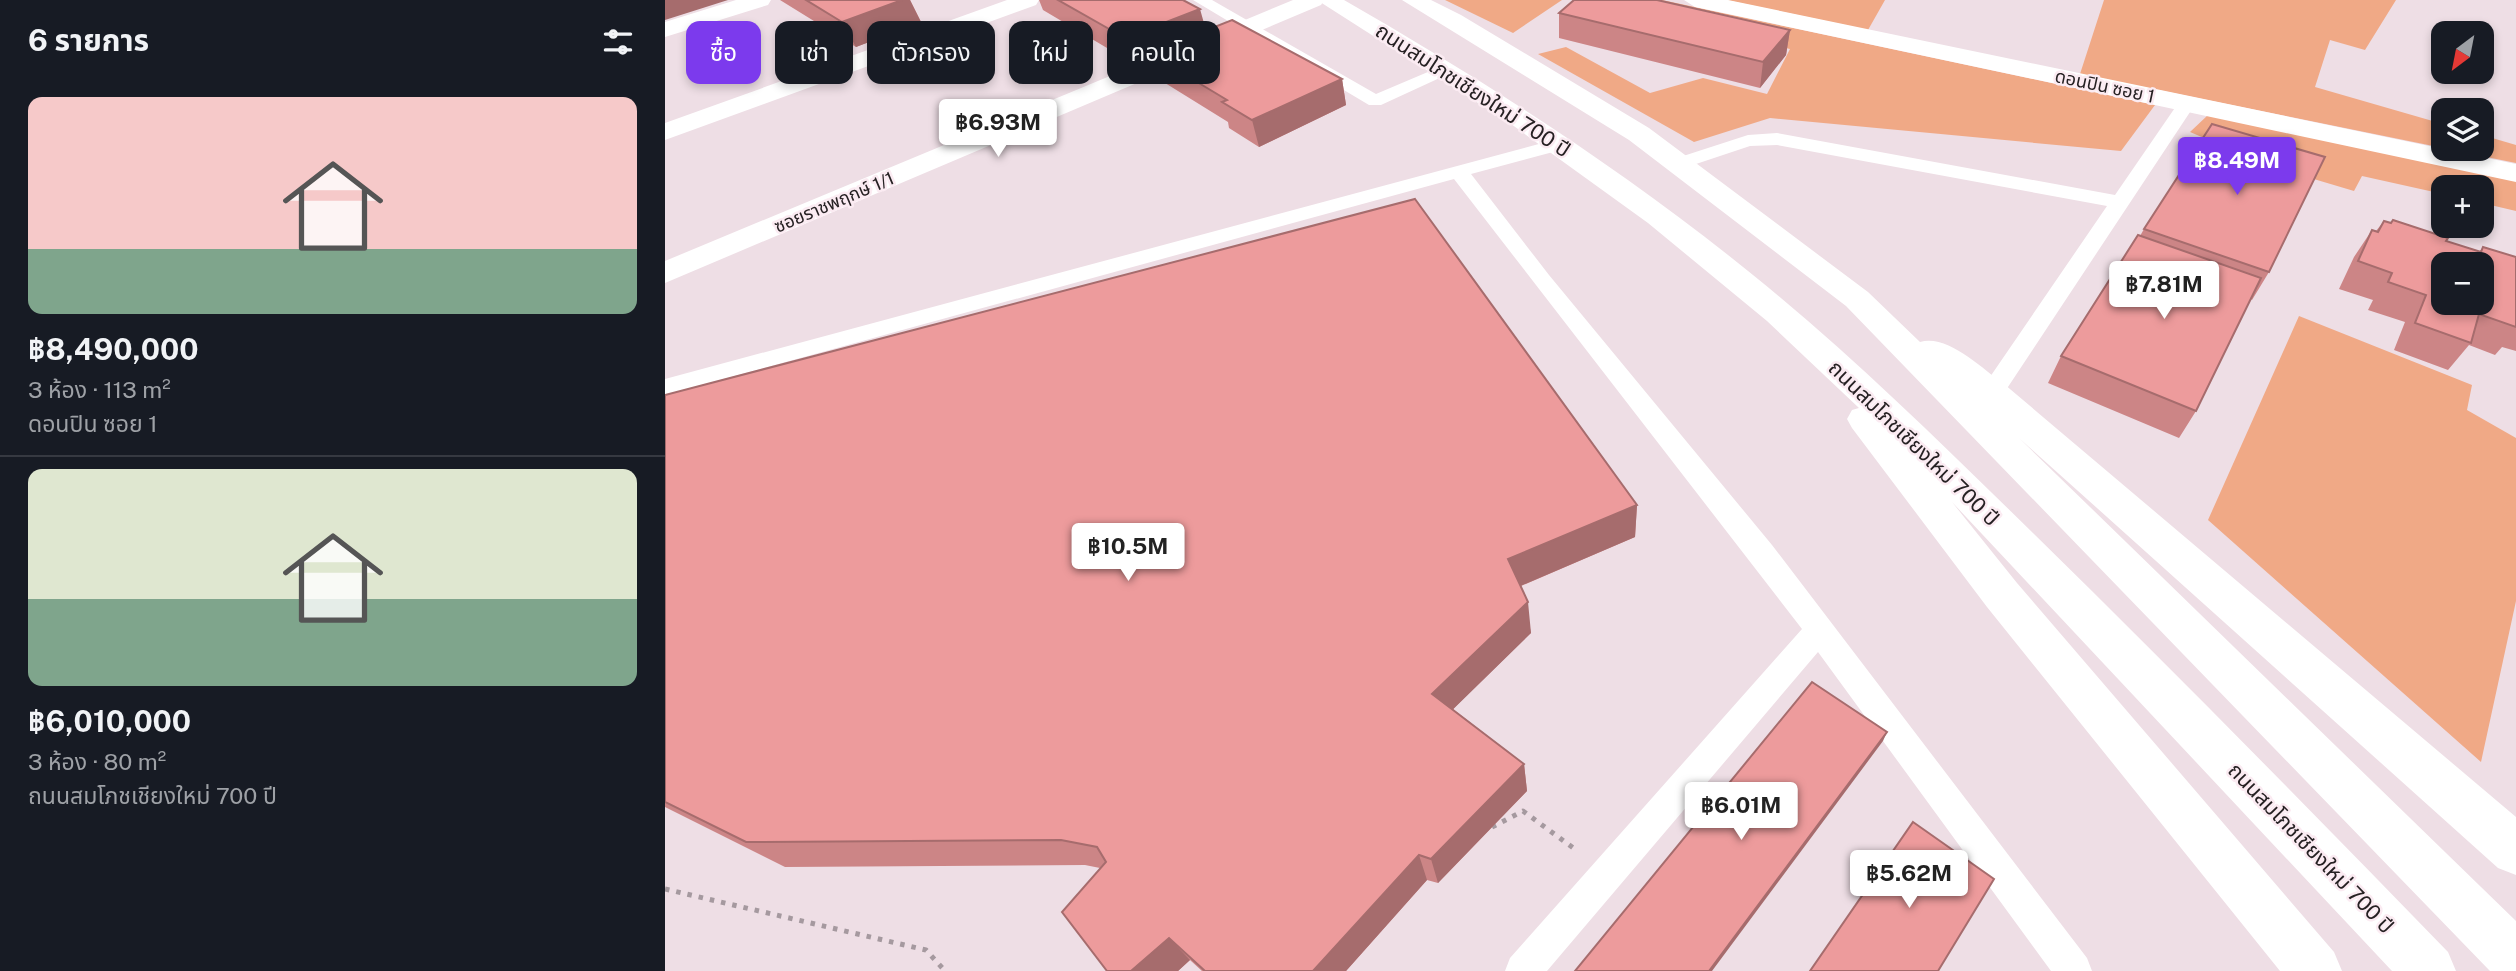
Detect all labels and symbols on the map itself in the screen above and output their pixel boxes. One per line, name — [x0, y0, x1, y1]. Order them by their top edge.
street label: ถนนสมโภชเชียงใหม่ 700 ปี — [1371, 18, 1575, 162]
north arrow — [2431, 21, 2494, 84]
street label: ดอนปิน ซอย 1 — [2053, 65, 2157, 107]
pin: ฿6.93M — [941, 100, 1055, 159]
pin: ฿8.49M — [2180, 138, 2294, 197]
street label: ซอยราชพฤกษ์ 1/1 — [771, 167, 897, 237]
pin: ฿7.81M — [2107, 262, 2221, 321]
street label: ถนนสมโภชเชียงใหม่ 700 ปี — [1824, 355, 2004, 531]
pin: ฿10.5M — [1071, 524, 1185, 583]
street label: ถนนสมโภชเชียงใหม่ 700 ปี — [2223, 758, 2399, 938]
pin: ฿6.01M — [1684, 782, 1798, 842]
pin: ฿5.62M — [1852, 850, 1966, 910]

